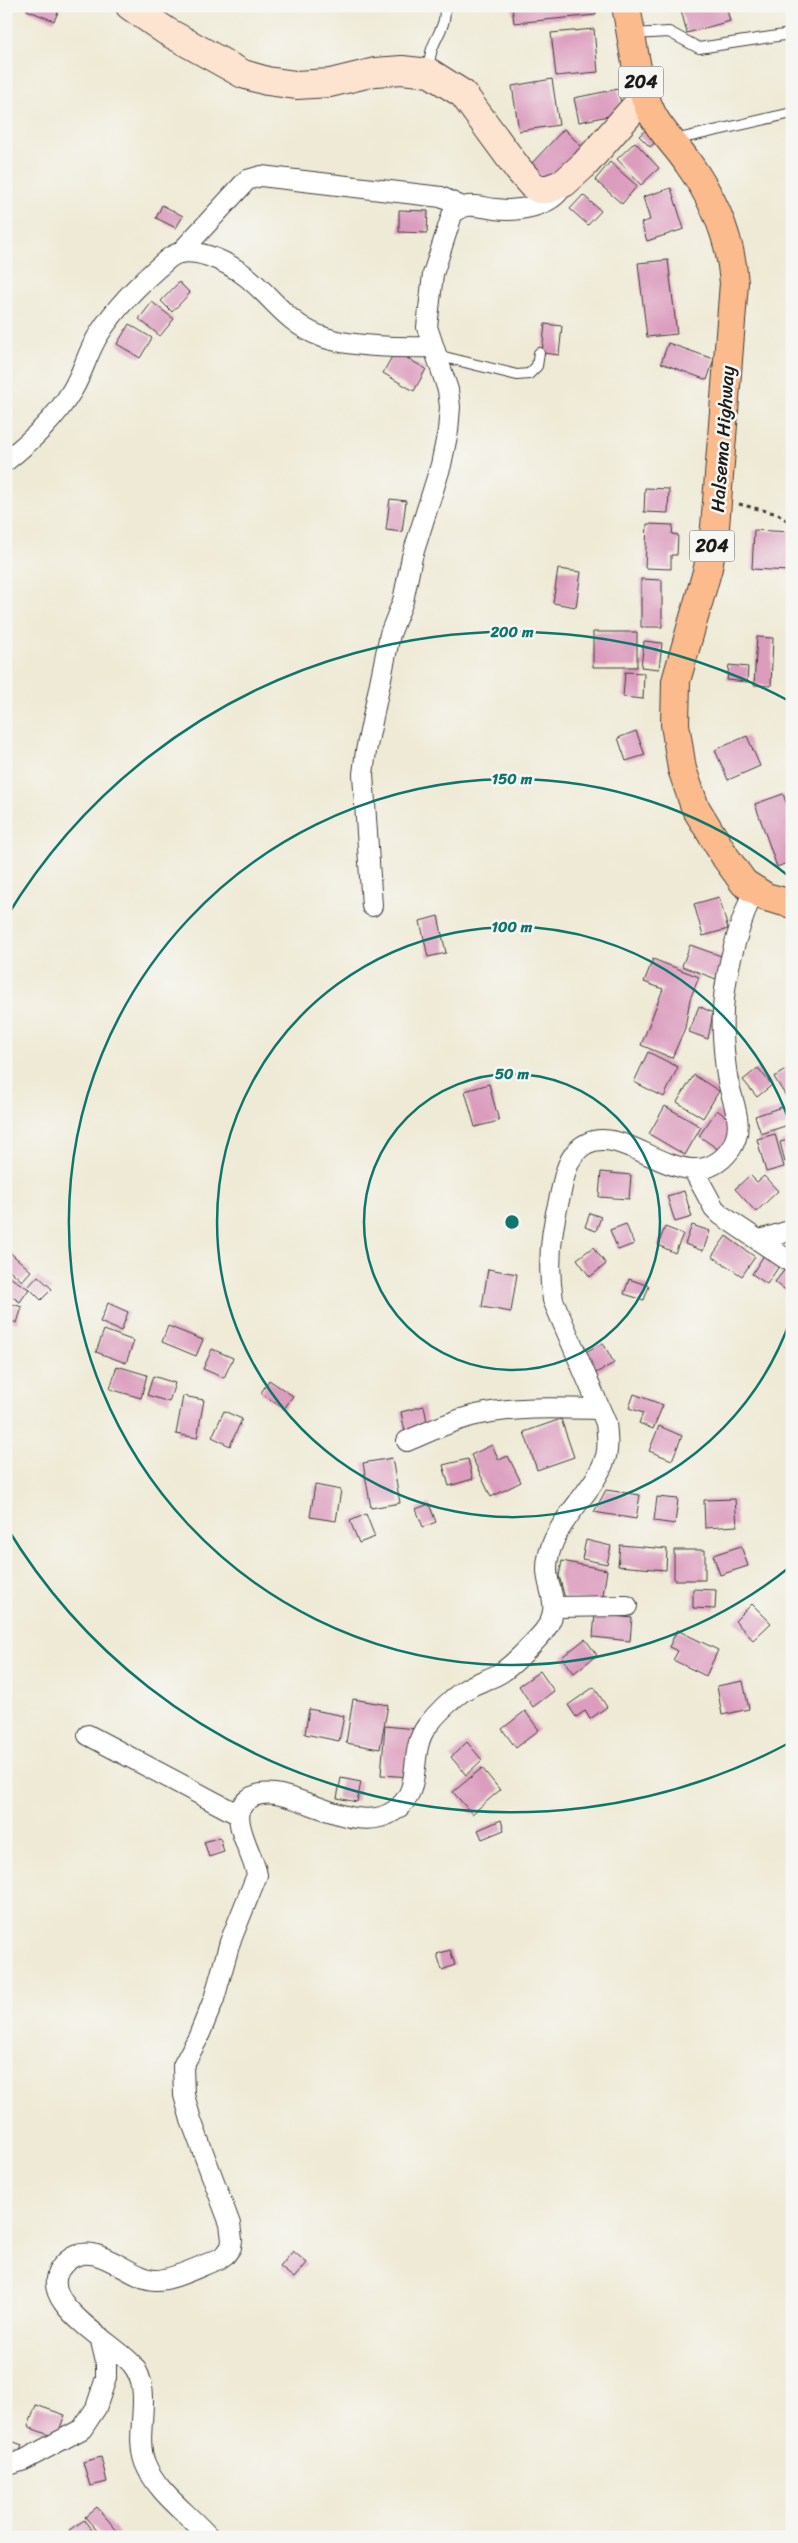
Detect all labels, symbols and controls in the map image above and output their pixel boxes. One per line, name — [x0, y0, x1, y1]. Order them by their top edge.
road number: 204 — [618, 66, 664, 98]
street label: Halsema Highway — [701, 365, 744, 513]
road number: 204 — [690, 530, 734, 562]
text: 200 m — [489, 619, 534, 645]
text: 150 m — [492, 766, 533, 792]
text: 100 m — [492, 914, 533, 940]
text: 50 m — [495, 1061, 530, 1087]
centre of rings — [503, 1213, 521, 1231]

